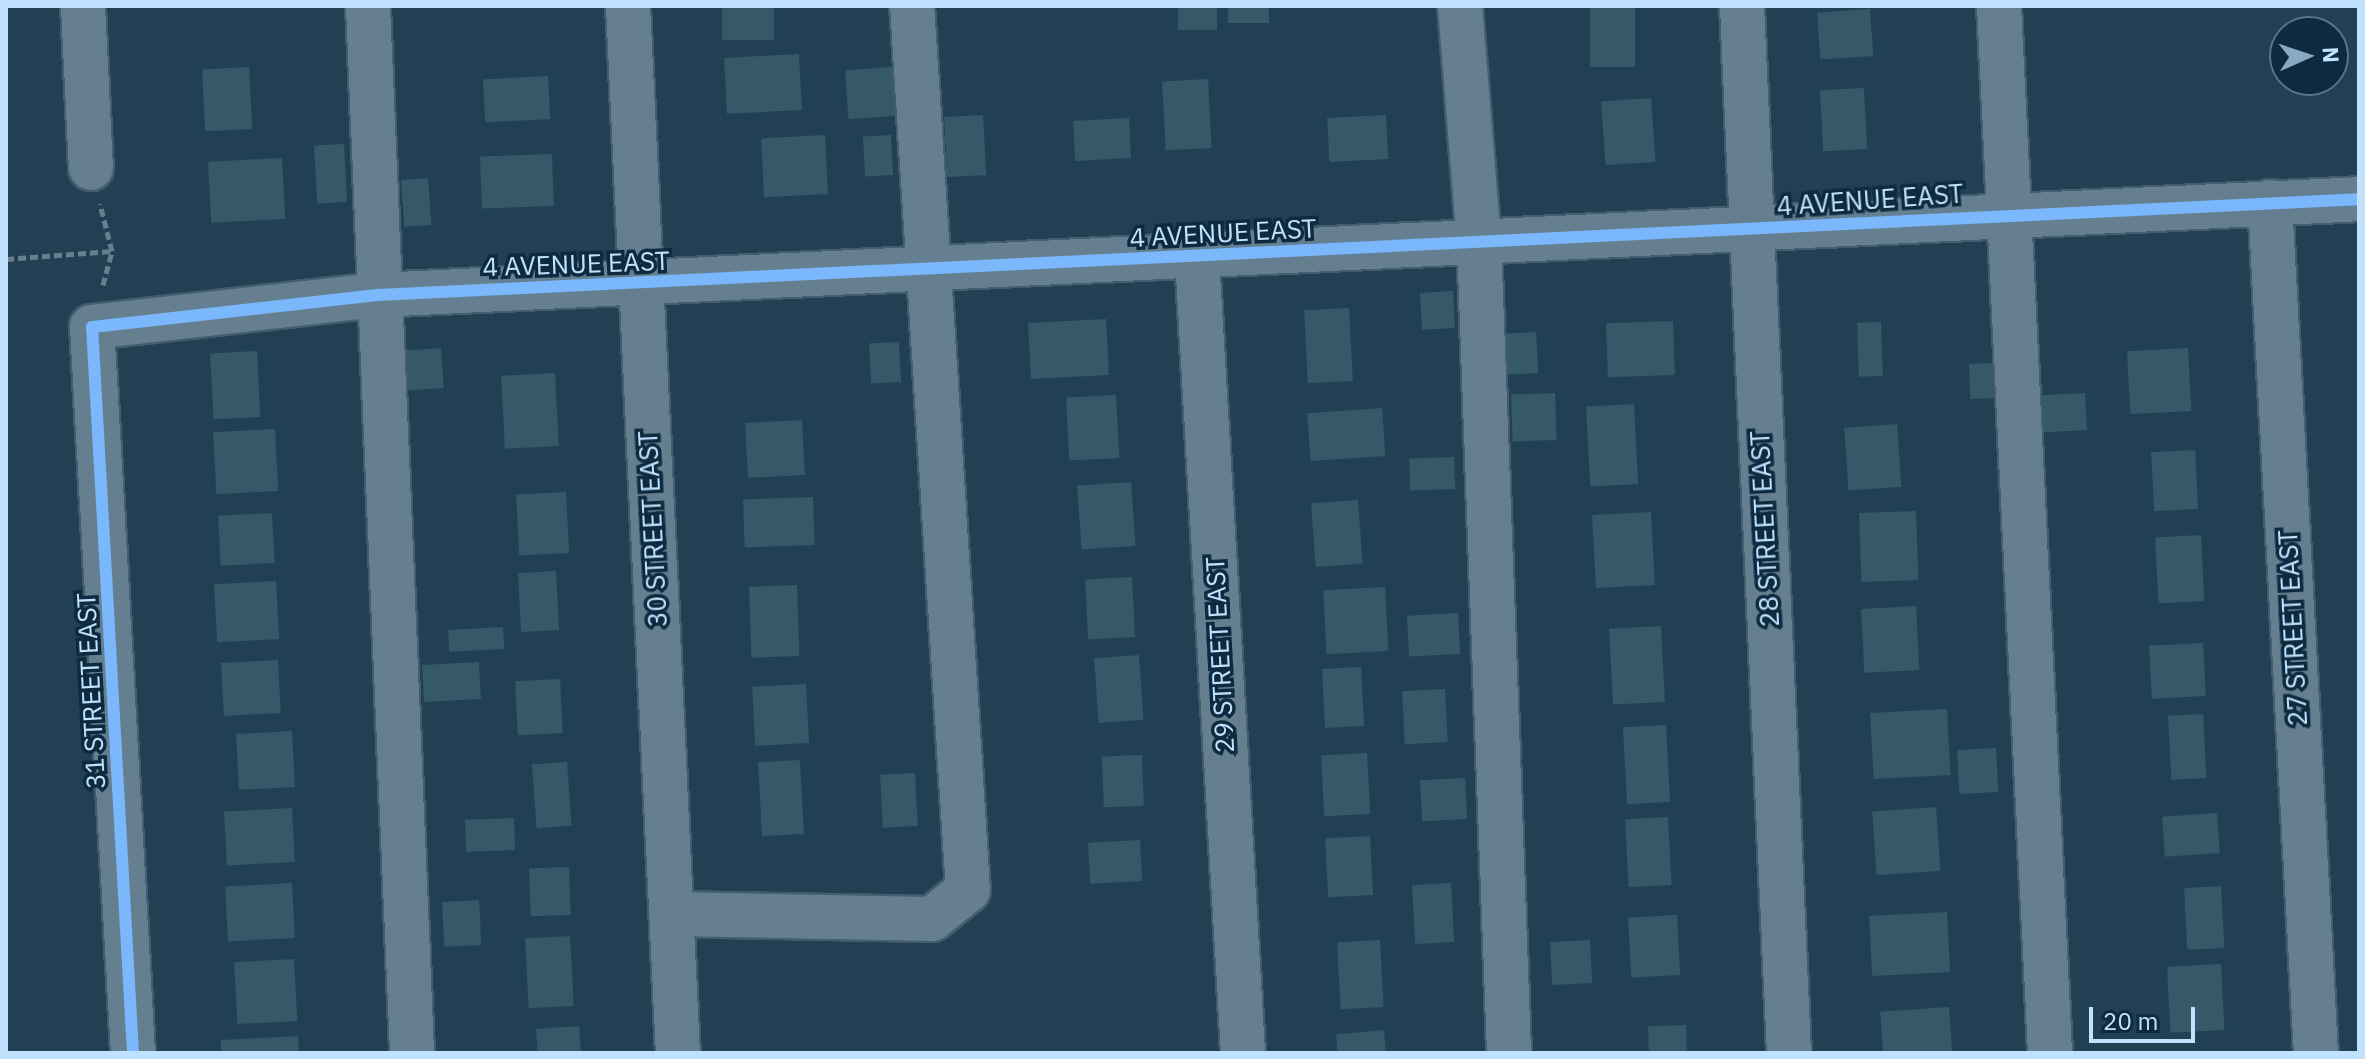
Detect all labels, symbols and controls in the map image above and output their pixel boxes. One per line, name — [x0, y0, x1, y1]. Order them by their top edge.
north arrow — [2269, 16, 2349, 96]
text: N — [2317, 46, 2346, 64]
street label: 4 AVENUE EAST — [1776, 178, 1964, 222]
street label: 4 AVENUE EAST — [1129, 213, 1317, 253]
street label: 4 AVENUE EAST — [482, 245, 670, 283]
street label: 30 STREET EAST — [632, 430, 674, 628]
street label: 28 STREET EAST — [1744, 430, 1786, 628]
street label: 27 STREET EAST — [2272, 529, 2314, 727]
street label: 29 STREET EAST — [1199, 556, 1241, 754]
street label: 31 STREET EAST — [70, 592, 112, 790]
scale bar — [2093, 991, 2199, 1041]
text: 20 m — [2103, 1005, 2158, 1037]

